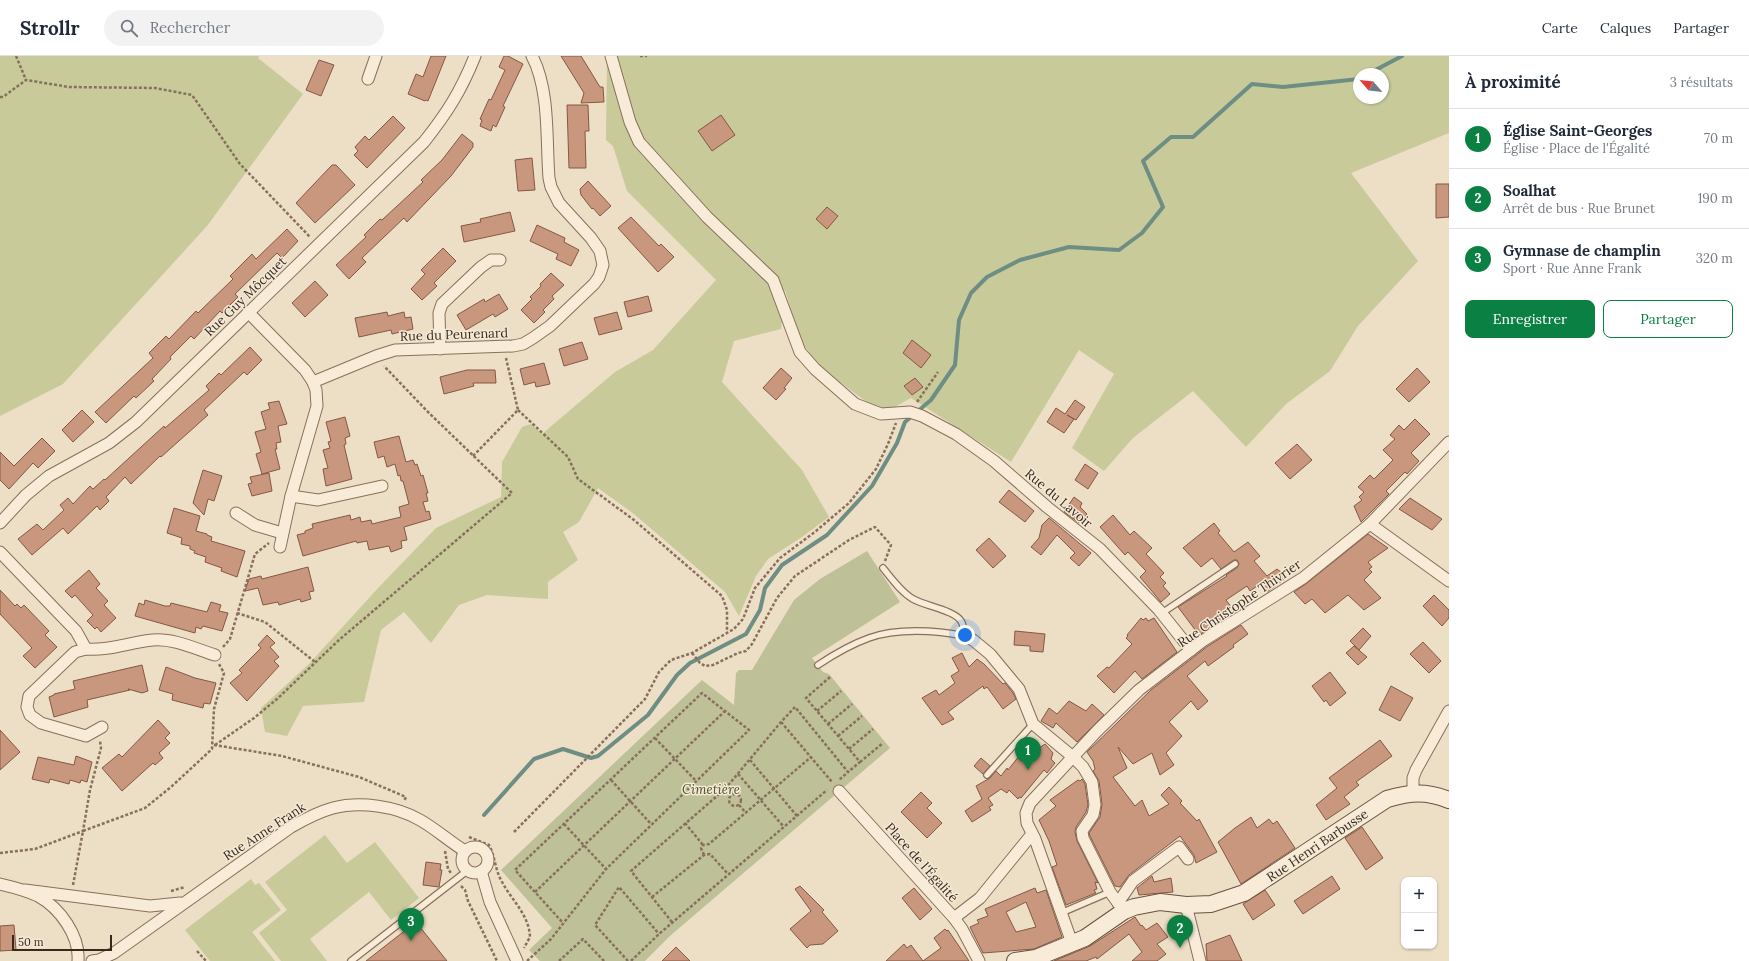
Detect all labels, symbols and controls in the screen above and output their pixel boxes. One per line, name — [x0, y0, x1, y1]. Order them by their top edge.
search box — [104, 10, 384, 46]
text: Strollr — [20, 16, 80, 40]
icon: search — [118, 17, 140, 39]
text: Rechercher — [150, 18, 230, 37]
text: Carte — [1542, 19, 1578, 37]
text: Calques — [1600, 19, 1651, 37]
text: Partager — [1673, 19, 1729, 37]
north arrow — [1353, 68, 1389, 104]
text: À proximité — [1465, 71, 1561, 93]
text: 3 résultats — [1670, 74, 1733, 91]
text: Église Saint-Georges — [1503, 121, 1652, 140]
text: 1 — [1475, 130, 1481, 147]
text: 70 m — [1704, 130, 1733, 147]
text: Église · Place de l'Égalité — [1503, 140, 1650, 157]
text: Soalhat — [1503, 181, 1556, 200]
text: 2 — [1475, 190, 1481, 207]
text: 190 m — [1698, 190, 1733, 207]
text: Arrêt de bus · Rue Brunet — [1503, 200, 1655, 217]
text: Gymnase de champlin — [1503, 241, 1661, 260]
text: 3 — [1474, 250, 1482, 267]
text: 320 m — [1696, 250, 1733, 267]
street label: Rue Guy Môcquet — [201, 253, 290, 340]
text: Sport · Rue Anne Frank — [1503, 260, 1641, 277]
button: Enregistrer — [1465, 300, 1595, 338]
button: Partager — [1603, 300, 1733, 338]
street label: Rue du Peurenard — [400, 324, 509, 345]
street label: Rue du Lavoir — [1021, 465, 1096, 532]
street label: Rue Christophe Thivrier — [1174, 555, 1305, 651]
your location — [955, 625, 975, 645]
pin: 1 — [1015, 737, 1041, 770]
park label: Cimetière — [682, 781, 740, 798]
street label: Rue Anne Frank — [220, 798, 309, 864]
street label: Rue Henri Barbusse — [1263, 805, 1371, 886]
street label: Place de l'Égalité — [881, 819, 962, 906]
map controls — [1401, 877, 1437, 949]
button: + — [1401, 877, 1437, 913]
pin: 3 — [398, 908, 424, 941]
button: − — [1401, 913, 1437, 949]
pin: 2 — [1167, 915, 1193, 948]
scale bar — [12, 933, 112, 952]
text: 50 m — [18, 935, 44, 949]

